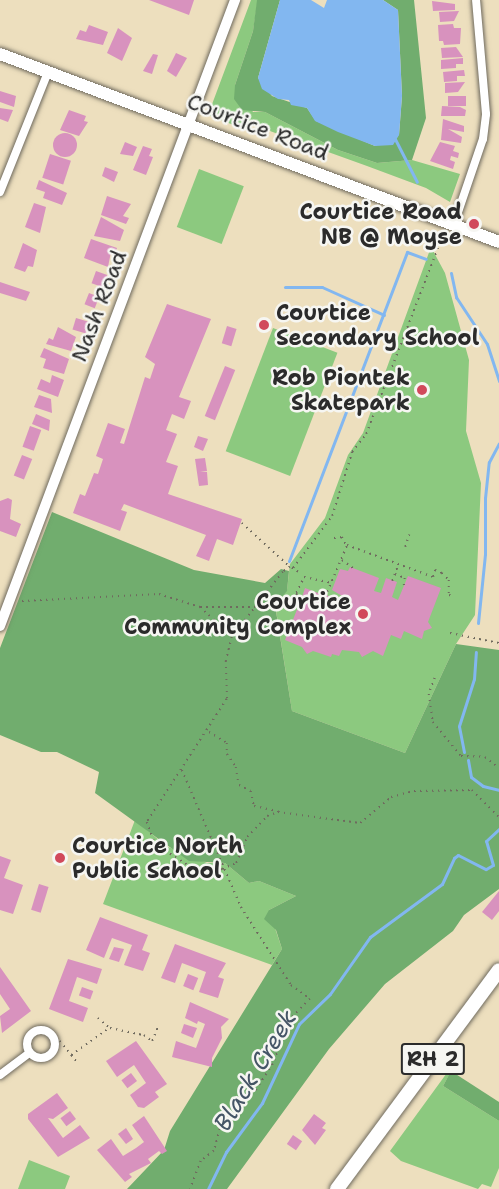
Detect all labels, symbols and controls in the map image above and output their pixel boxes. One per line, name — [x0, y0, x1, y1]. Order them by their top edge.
street label: Courtice Road — [183, 88, 333, 166]
place label: Courtice Road NB @ Moyse — [299, 198, 462, 249]
marker: Courtice Road NB @ Moyse — [467, 217, 481, 231]
street label: Nash Road — [66, 247, 132, 365]
place label: Courtice Secondary School — [276, 299, 479, 350]
marker: Courtice Secondary School — [257, 318, 271, 332]
place label: Rob Piontek Skatepark — [272, 364, 410, 416]
marker: Rob Piontek Skatepark — [415, 383, 429, 397]
place label: Courtice Community Complex — [124, 588, 351, 640]
marker: Courtice Community Complex — [356, 607, 370, 621]
place label: Courtice North Public School — [72, 832, 243, 884]
marker: Courtice North Public School — [53, 851, 67, 865]
water label: Black Creek — [209, 1005, 303, 1137]
road number: RH 2 — [400, 1041, 466, 1077]

